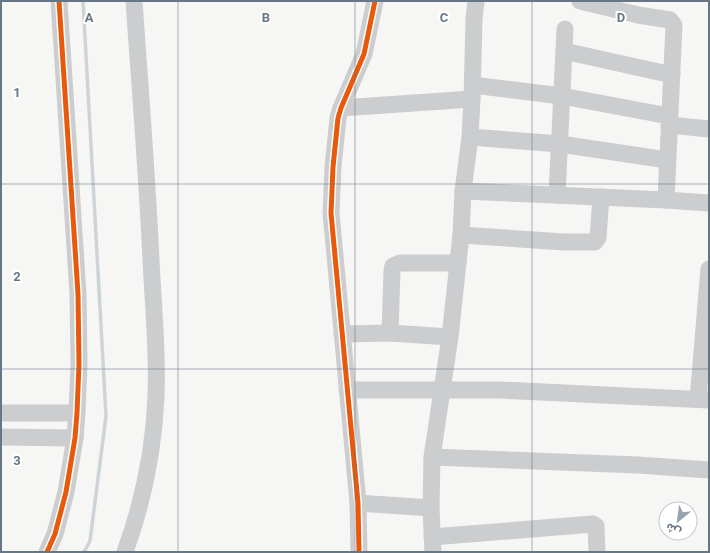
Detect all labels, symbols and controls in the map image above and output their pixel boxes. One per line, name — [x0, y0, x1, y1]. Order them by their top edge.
text: A — [85, 10, 94, 25]
text: B — [262, 10, 270, 25]
text: C — [440, 10, 449, 25]
text: D — [617, 10, 625, 25]
text: 1 — [13, 85, 21, 100]
text: 2 — [13, 269, 21, 284]
text: 3 — [13, 453, 21, 468]
north arrow — [658, 501, 698, 541]
text: ش — [664, 520, 683, 539]

